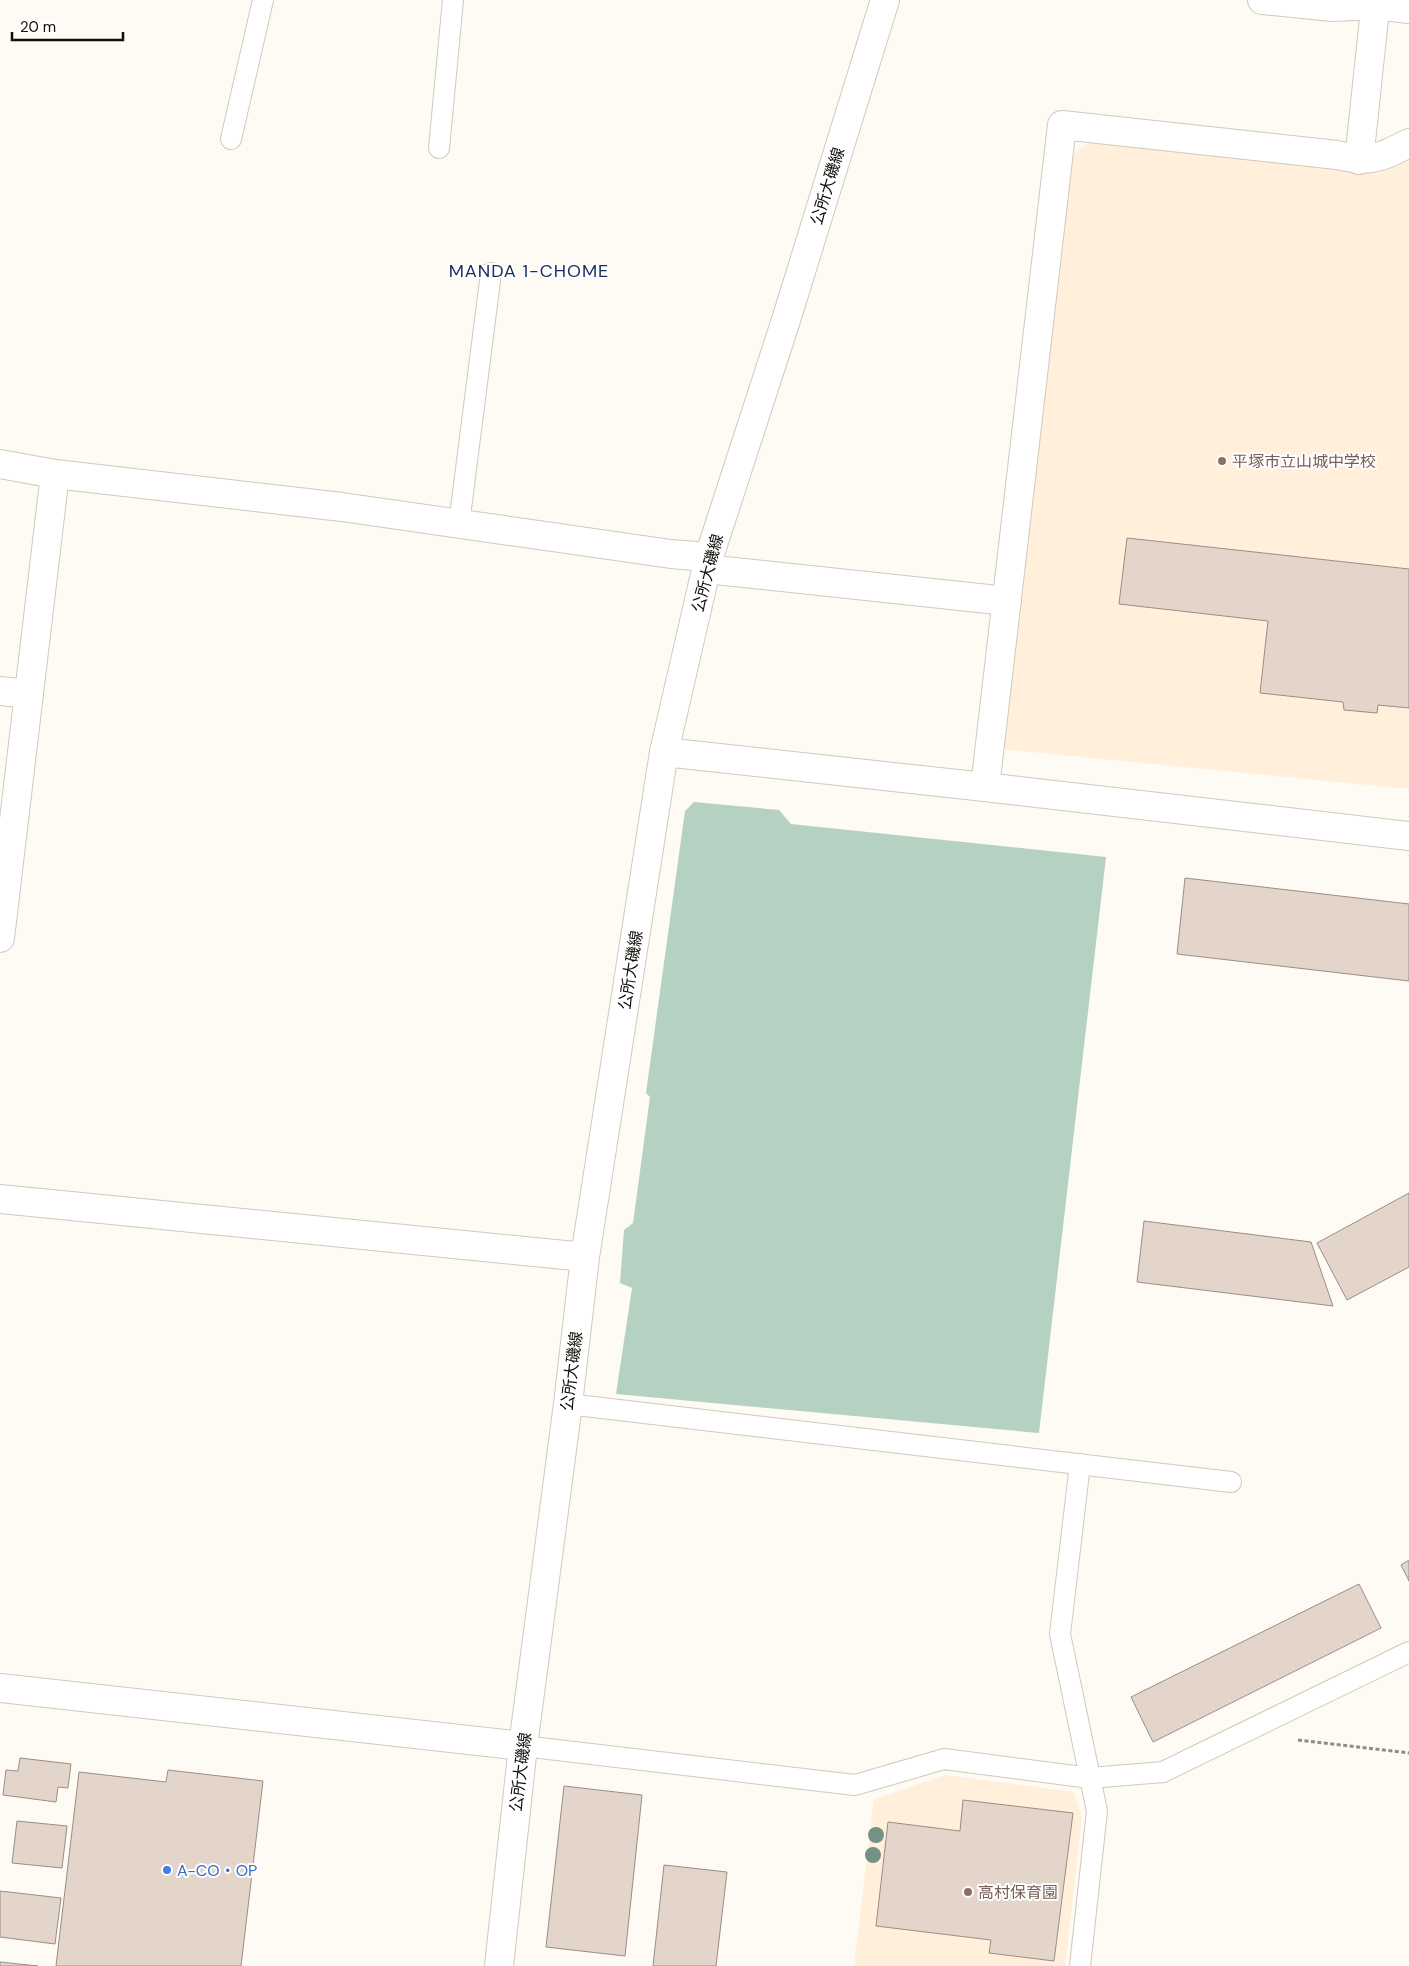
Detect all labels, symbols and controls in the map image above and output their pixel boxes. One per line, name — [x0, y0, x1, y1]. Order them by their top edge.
scale bar — [12, 10, 124, 42]
text: 20 m — [20, 17, 56, 37]
street label: 公所大磯線 — [806, 145, 849, 227]
district label: MANDA 1-CHOME — [449, 259, 609, 283]
place label: 平塚市立山城中学校 — [1232, 451, 1376, 472]
marker: 平塚市立山城中学校 — [1216, 455, 1228, 467]
street label: 公所大磯線 — [687, 532, 728, 614]
street label: 公所大磯線 — [614, 929, 647, 1011]
street label: 公所大磯線 — [556, 1330, 587, 1412]
street label: 公所大磯線 — [505, 1731, 536, 1813]
place label: A-CO・OP — [177, 1860, 257, 1881]
marker: A-CO・OP — [161, 1864, 173, 1876]
place label: 高村保育園 — [978, 1882, 1058, 1903]
marker: 高村保育園 — [962, 1886, 974, 1898]

